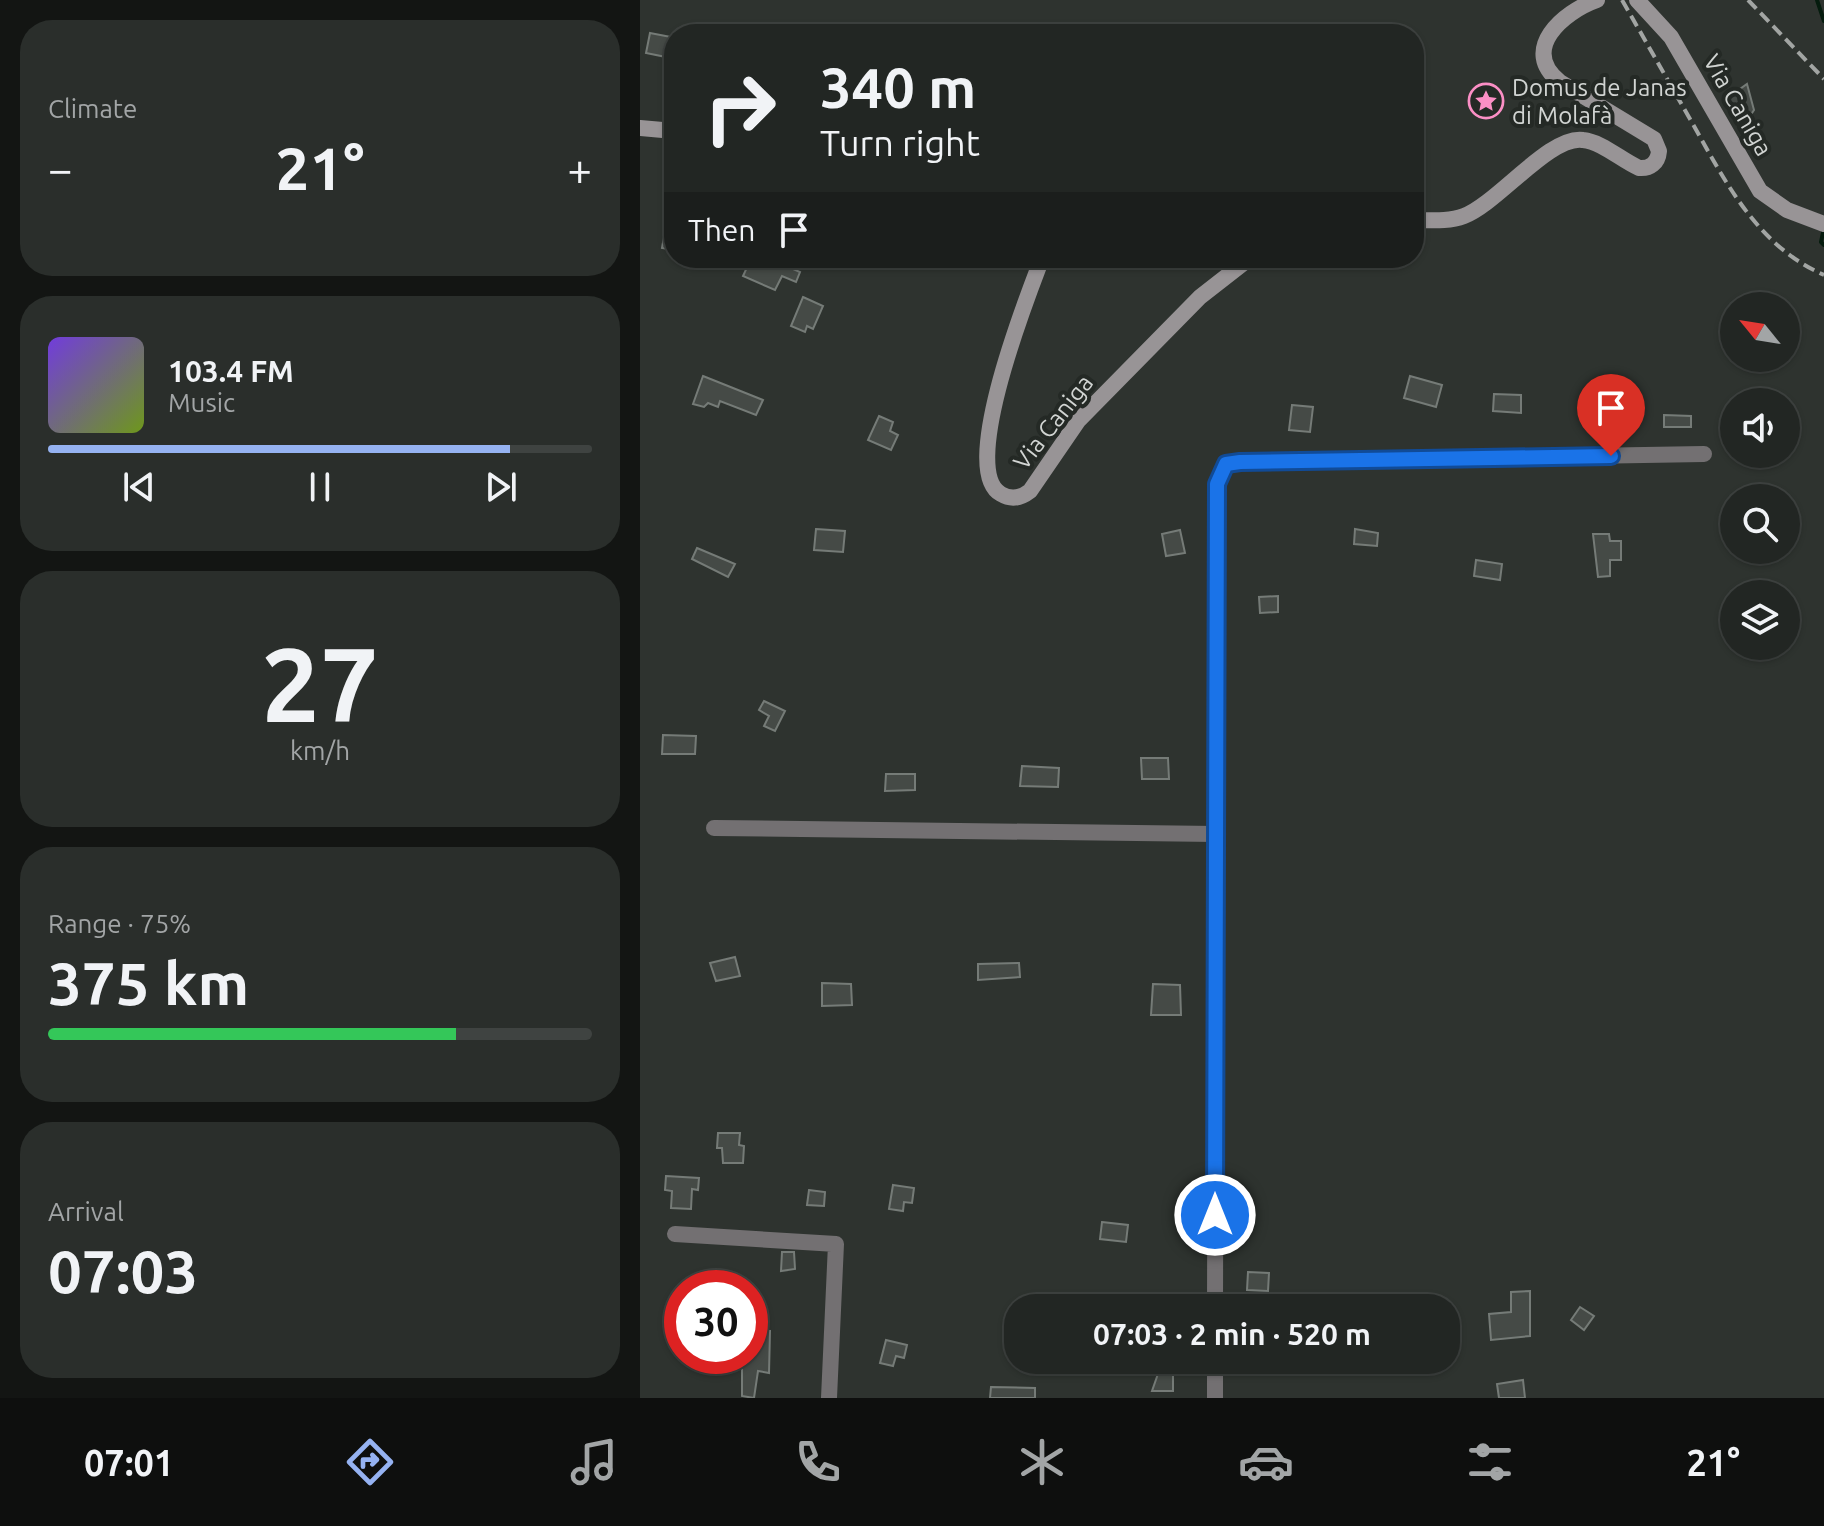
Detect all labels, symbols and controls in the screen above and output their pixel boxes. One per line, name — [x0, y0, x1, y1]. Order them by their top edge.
street label: Via Caniga — [1698, 50, 1778, 160]
icon: right — [688, 56, 792, 160]
text: 340 m — [820, 56, 976, 119]
place label: Domus de Janas di Molafà — [1512, 74, 1687, 129]
place icon: Domus de Janas di Molafà — [1467, 82, 1505, 120]
text: Climate — [48, 94, 137, 123]
text: Turn right — [820, 122, 980, 163]
text: 21° — [276, 134, 364, 201]
text: − — [48, 144, 73, 193]
text: + — [567, 144, 592, 193]
icon: arrive — [772, 208, 816, 252]
text: Then — [688, 213, 756, 247]
north arrow — [1720, 292, 1800, 372]
map controls — [1720, 292, 1800, 660]
text: 103.4 FM — [168, 354, 294, 388]
street label: Via Caniga — [1008, 369, 1098, 475]
pin — [1577, 374, 1645, 456]
icon: arrive — [1589, 386, 1633, 430]
text: Music — [168, 388, 235, 417]
button: sound — [1720, 388, 1800, 468]
icon: previous — [117, 465, 161, 509]
icon: pause — [298, 465, 342, 509]
icon: next — [479, 465, 523, 509]
button: search — [1720, 484, 1800, 564]
button: layers — [1720, 580, 1800, 660]
text: 27 — [261, 625, 379, 742]
text: km/h — [290, 736, 350, 765]
text: Range · 75% — [48, 909, 191, 938]
text: 375 km — [48, 949, 249, 1016]
position arrow — [1173, 1173, 1257, 1257]
text: Arrival — [48, 1197, 124, 1226]
text: 07:03 — [48, 1237, 198, 1304]
speed limit sign: 30 — [664, 1270, 768, 1374]
text: 07:03 · 2 min · 520 m — [1093, 1317, 1371, 1351]
icon: directions — [342, 1434, 398, 1490]
icon: music — [566, 1434, 622, 1490]
icon: phone — [790, 1434, 846, 1490]
icon: climate — [1014, 1434, 1070, 1490]
icon: car — [1238, 1434, 1294, 1490]
icon: filters — [1462, 1434, 1518, 1490]
text: 07:01 — [84, 1442, 174, 1483]
text: 21° — [1687, 1442, 1740, 1483]

